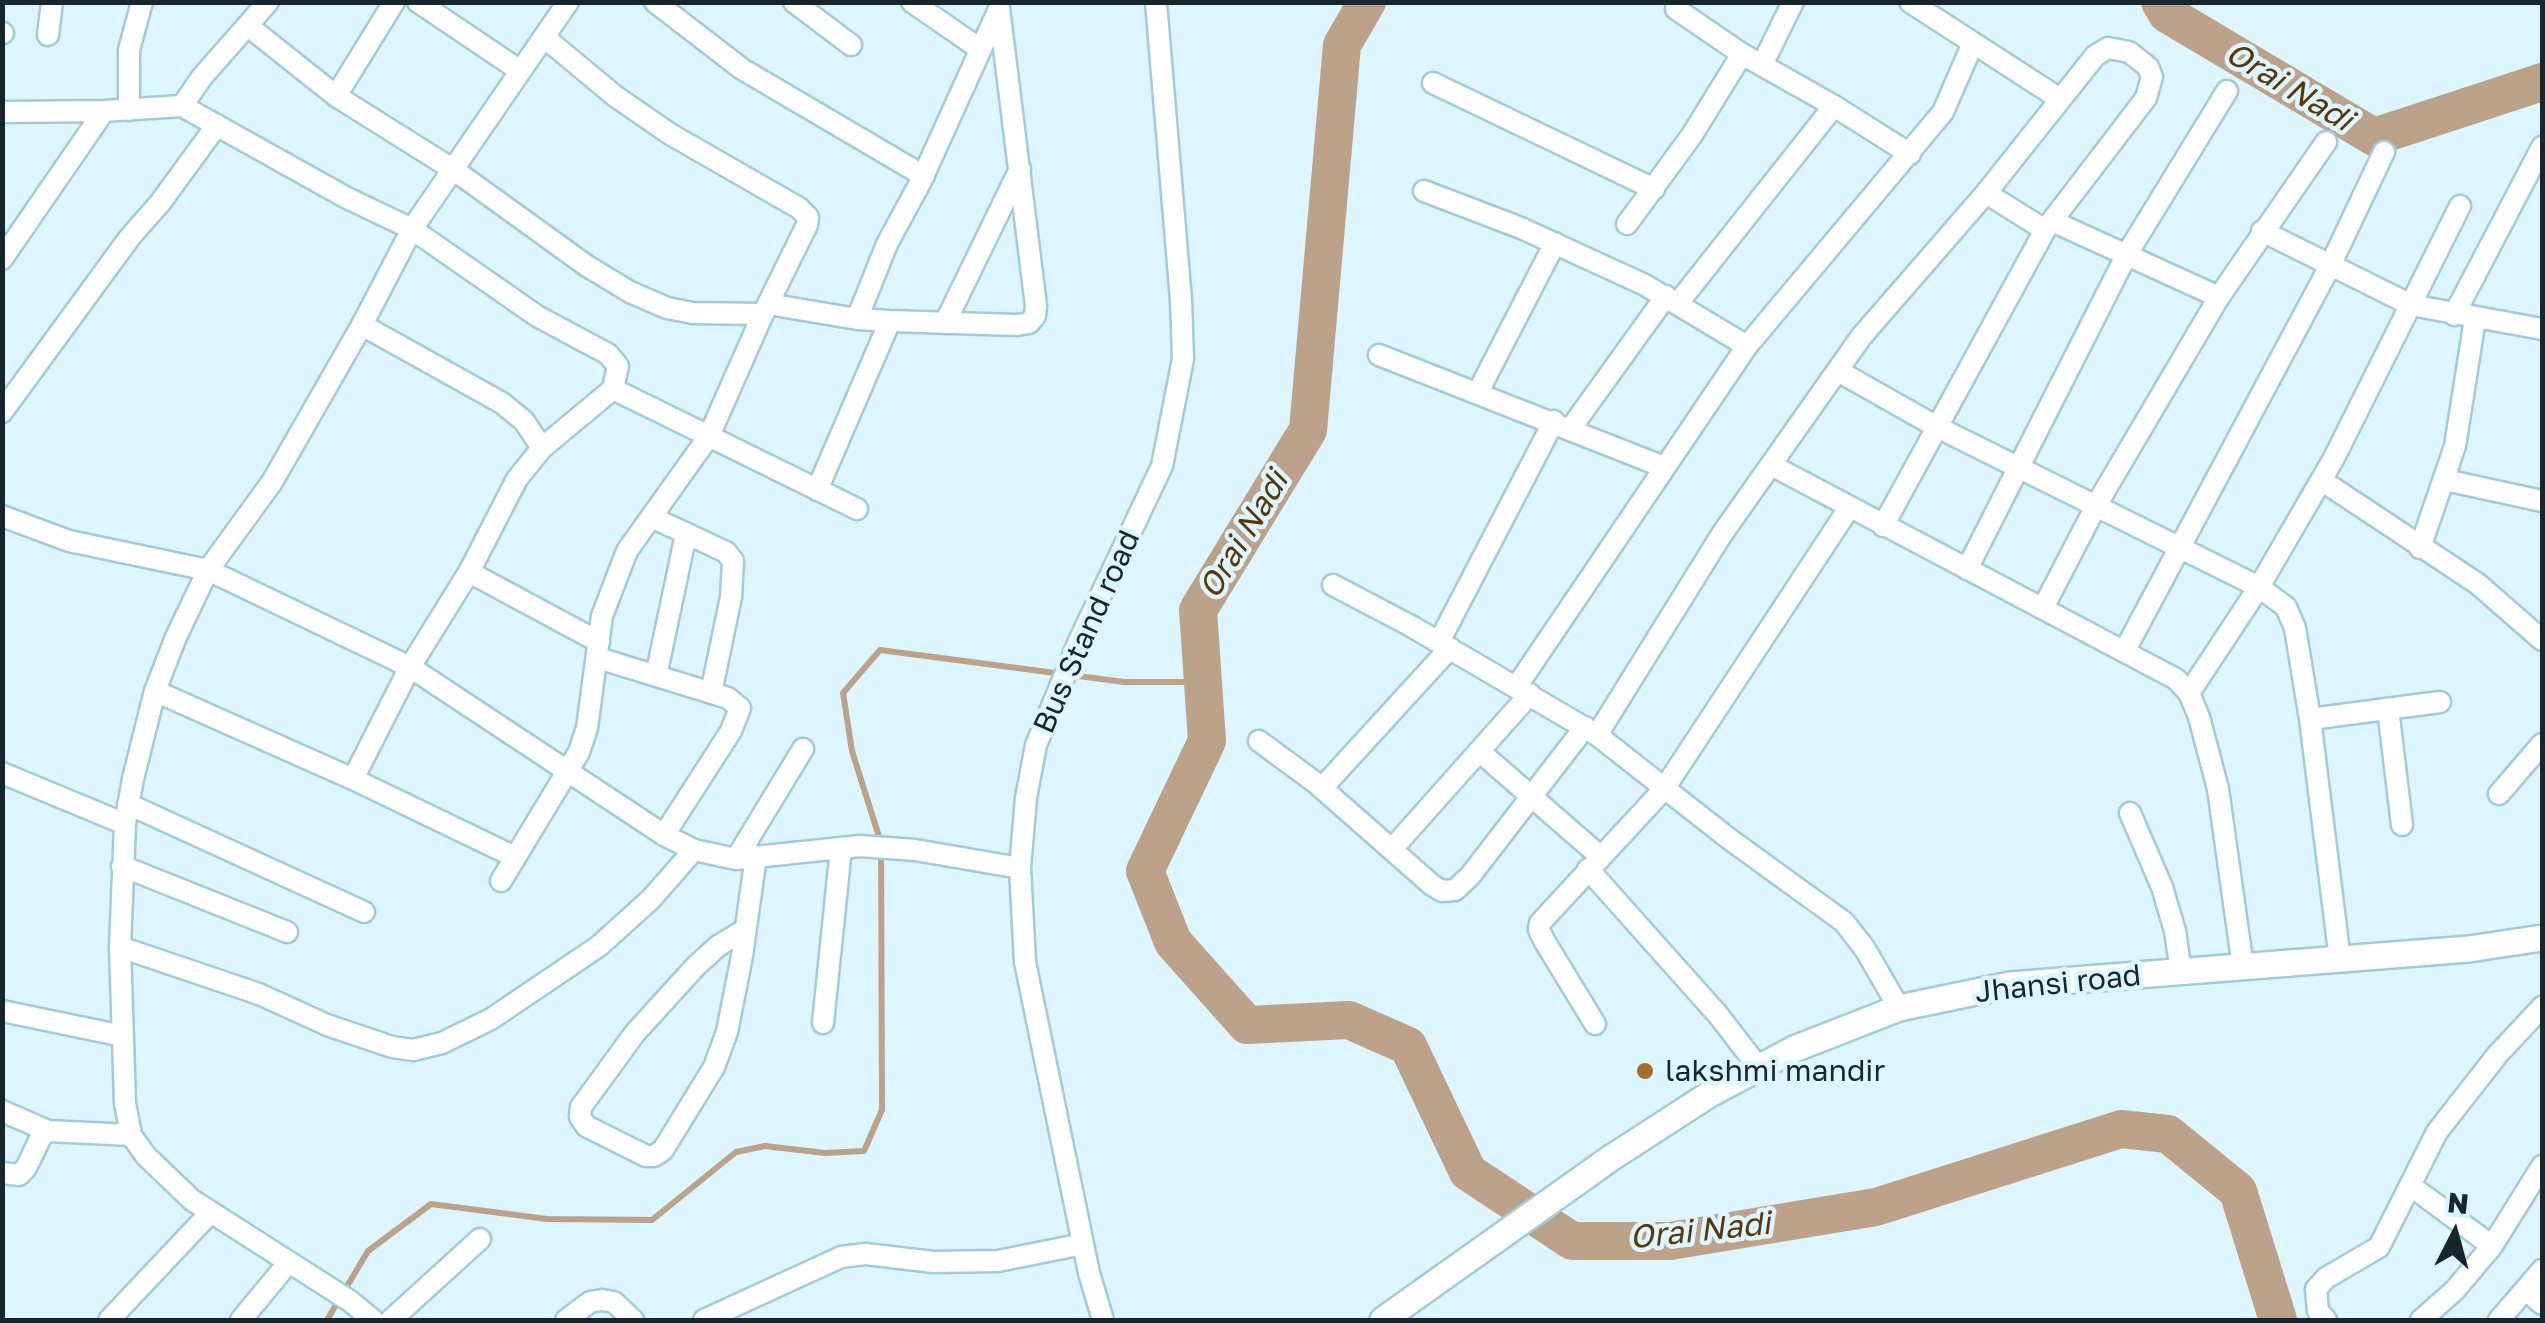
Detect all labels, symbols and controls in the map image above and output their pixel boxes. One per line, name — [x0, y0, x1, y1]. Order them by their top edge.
water label: Orai Nadi — [2219, 34, 2359, 140]
water label: Orai Nadi — [1191, 465, 1297, 605]
street label: Bus Stand road — [1026, 525, 1148, 739]
street label: Jhansi road — [1973, 957, 2143, 1011]
place label: lakshmi mandir — [1665, 1053, 1885, 1089]
marker: lakshmi mandir — [1634, 1060, 1656, 1082]
north arrow — [2405, 1183, 2505, 1283]
text: N — [2446, 1185, 2470, 1220]
water label: Orai Nadi — [1628, 1205, 1772, 1257]

